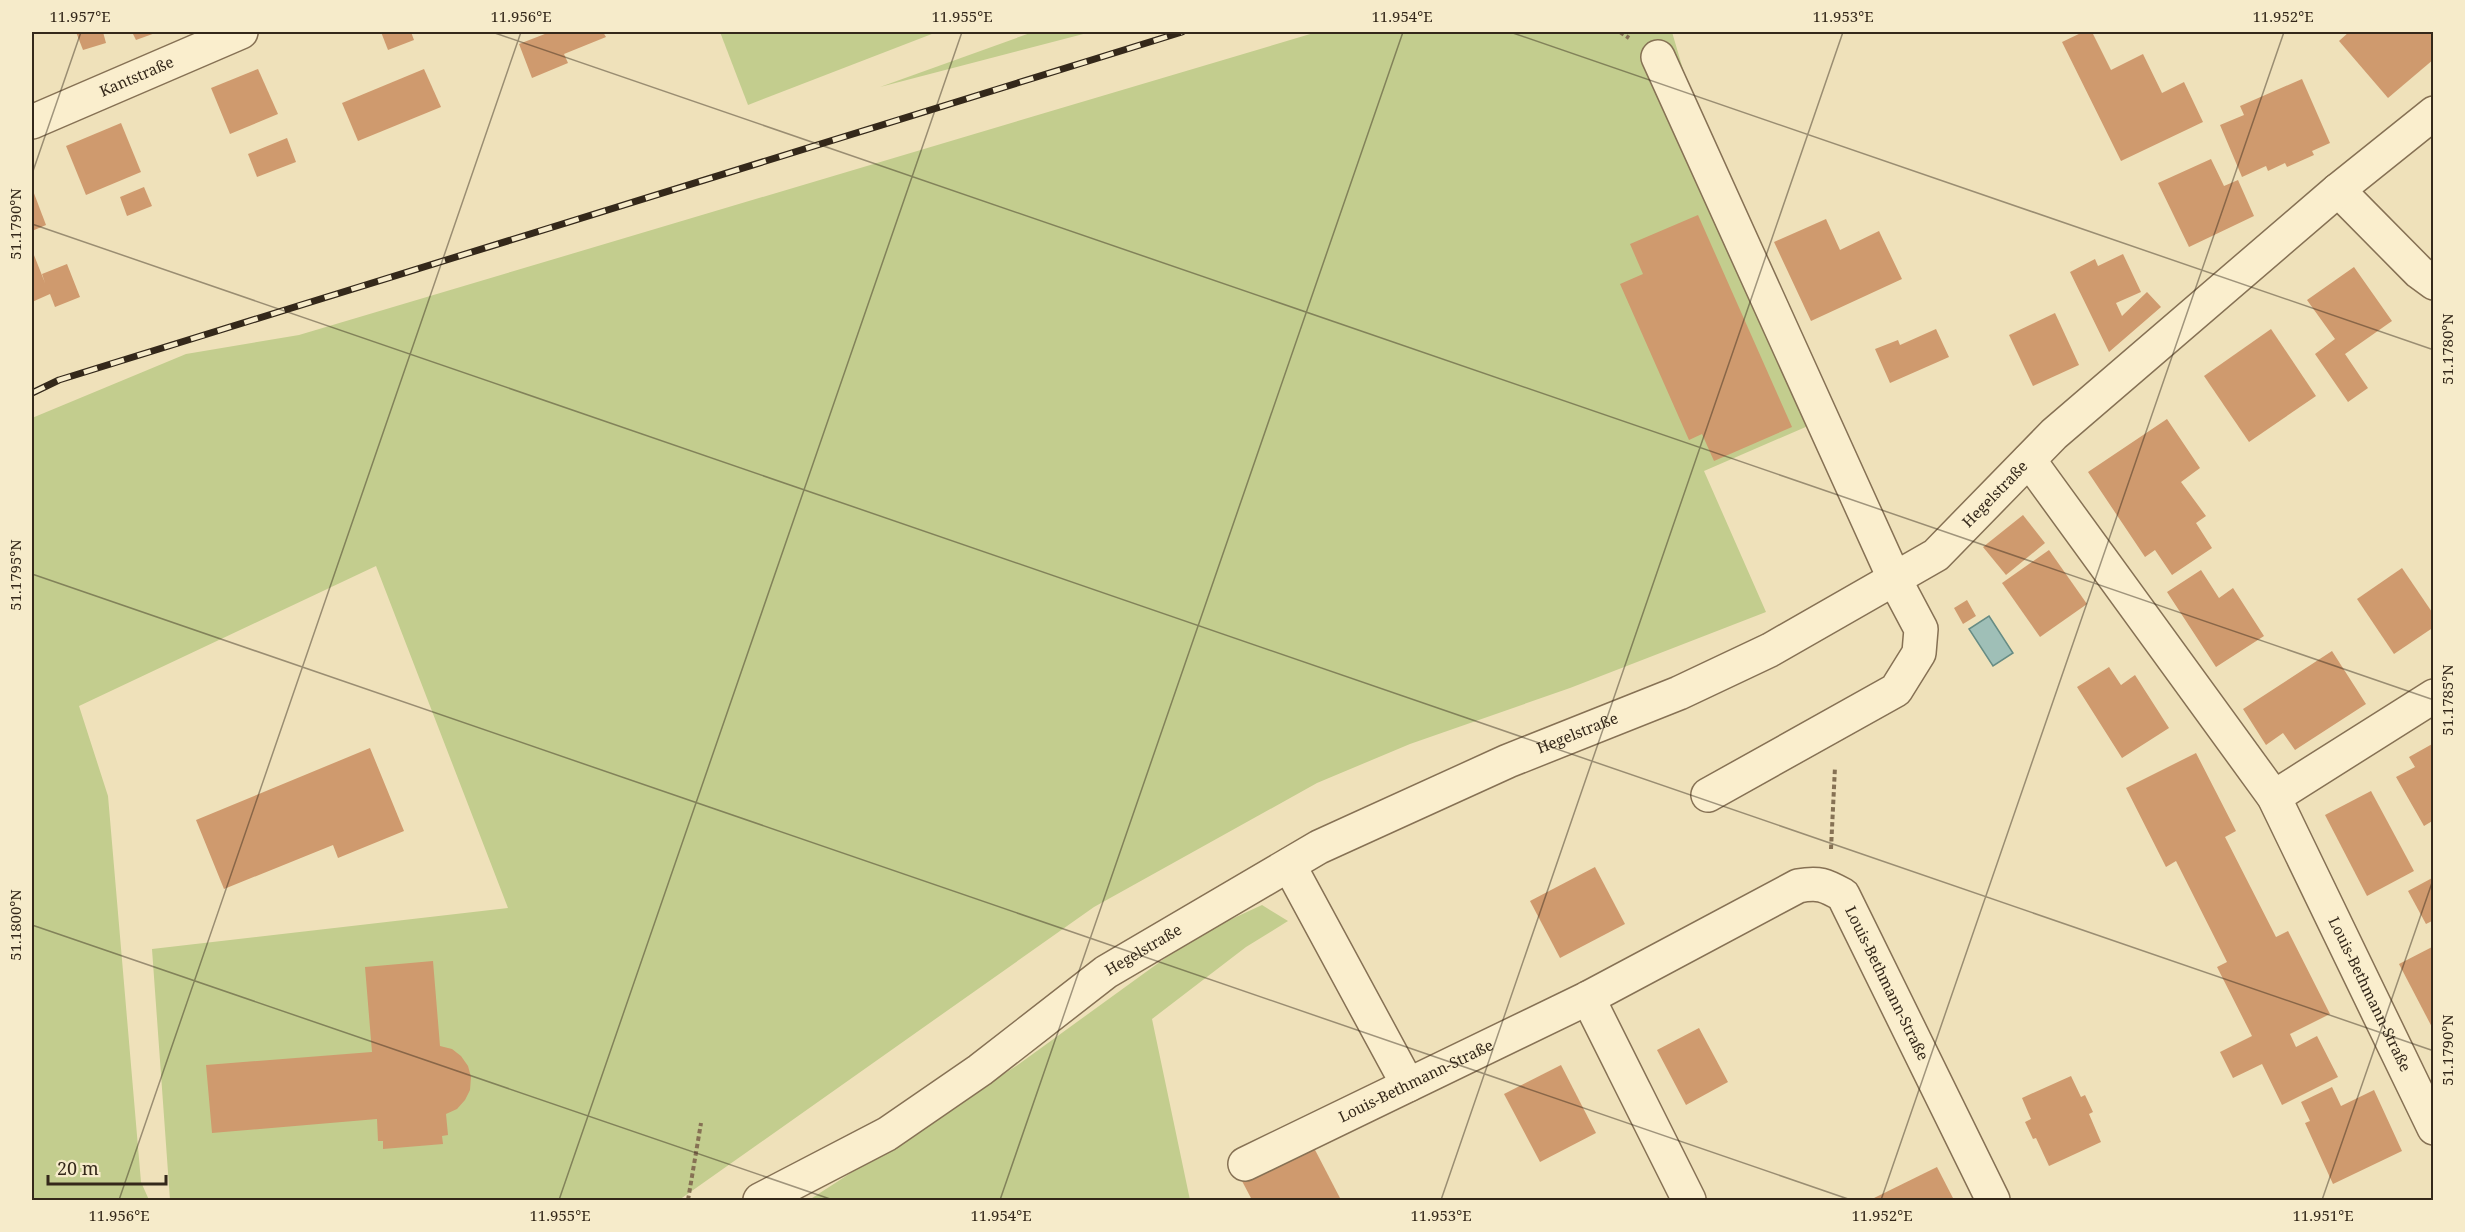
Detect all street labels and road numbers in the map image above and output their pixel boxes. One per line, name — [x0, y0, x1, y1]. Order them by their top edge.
street label: Kantstraße — [96, 51, 177, 101]
street label: Hegelstraße — [1957, 456, 2032, 531]
street label: Hegelstraße — [1534, 707, 1621, 758]
street label: Louis-Bethmann-Straße — [1841, 903, 1934, 1064]
street label: Louis-Bethmann-Straße — [2324, 913, 2416, 1075]
street label: Hegelstraße — [1101, 919, 1185, 980]
street label: Louis-Bethmann-Straße — [1335, 1034, 1496, 1126]

